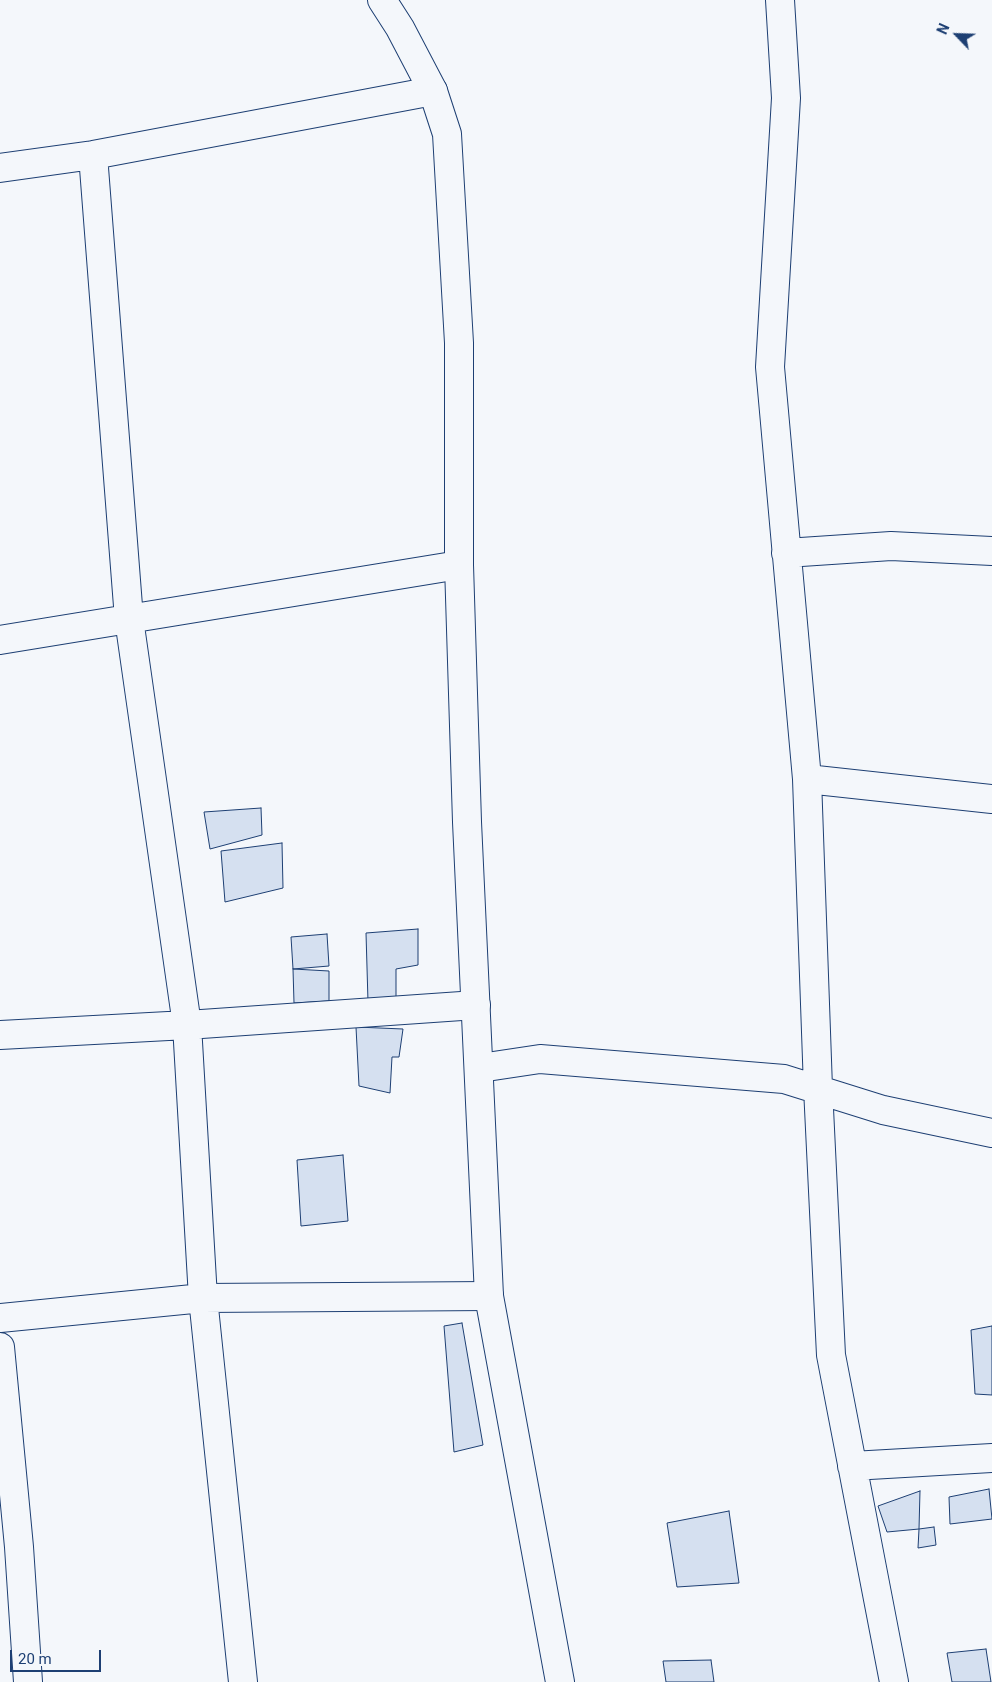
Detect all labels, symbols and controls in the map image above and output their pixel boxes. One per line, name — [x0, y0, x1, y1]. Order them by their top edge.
north arrow — [932, 10, 982, 60]
text: N — [934, 21, 953, 37]
scale bar — [12, 1640, 104, 1672]
text: 20 m — [18, 1650, 52, 1668]

